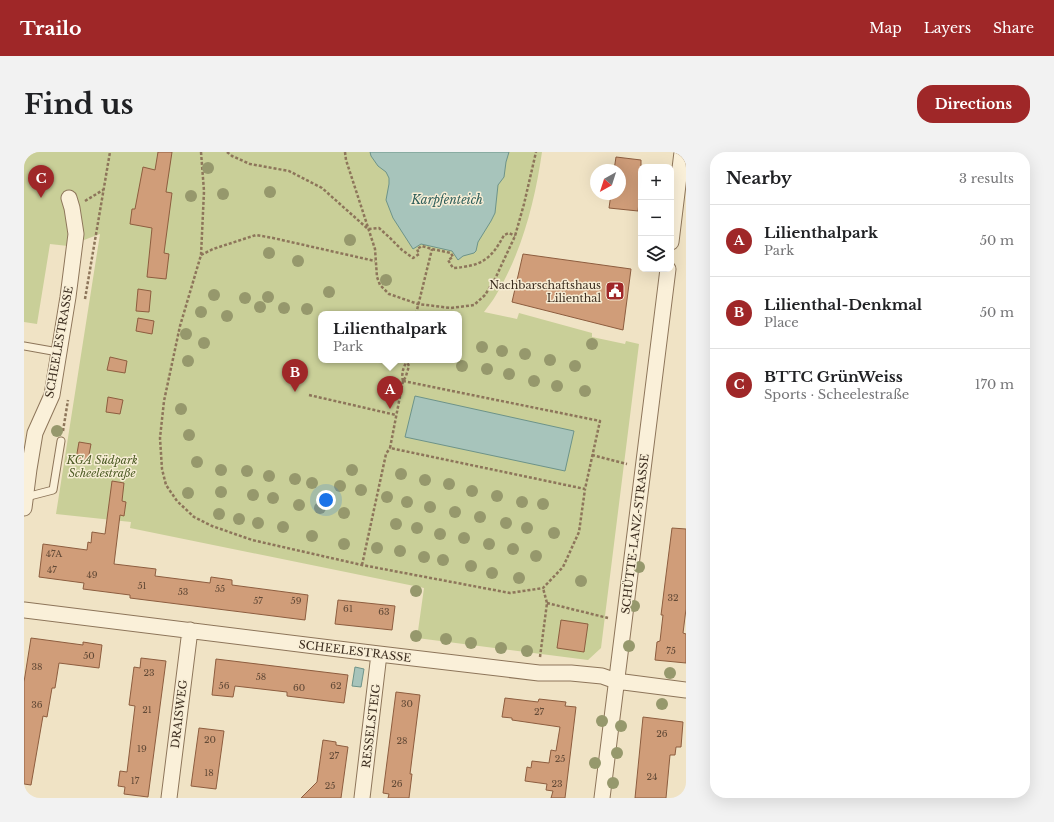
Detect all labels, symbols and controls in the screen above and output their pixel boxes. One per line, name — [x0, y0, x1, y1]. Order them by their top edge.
text: Trailo — [20, 17, 82, 40]
text: Map — [869, 19, 902, 37]
text: Layers — [924, 19, 971, 37]
text: Share — [993, 19, 1034, 37]
button: Directions — [917, 85, 1030, 123]
text: Find us — [24, 87, 134, 122]
north arrow — [590, 164, 626, 200]
map controls — [638, 164, 674, 272]
button: + — [638, 164, 674, 200]
pin: C — [28, 165, 54, 198]
text: Nearby — [726, 168, 792, 189]
text: 3 results — [959, 170, 1014, 187]
water label: Karpfenteich — [410, 192, 483, 207]
button: − — [638, 200, 674, 236]
text: Lilienthalpark — [764, 223, 878, 242]
text: A — [734, 232, 744, 249]
text: 50 m — [980, 232, 1014, 249]
button: layers — [638, 236, 674, 272]
text: Park — [764, 242, 794, 259]
place label: Nachbarschaftshaus Lilienthal — [489, 278, 601, 305]
public building icon: Nachbarschaftshaus Lilienthal — [604, 280, 626, 302]
street label: SCHEELESTRASSE — [42, 285, 76, 399]
text: Lilienthal-Denkmal — [764, 295, 922, 314]
text: B — [734, 304, 744, 321]
text: 50 m — [980, 304, 1014, 321]
popup — [318, 311, 462, 363]
text: Place — [764, 314, 799, 331]
text: Lilienthalpark — [333, 319, 447, 338]
text: Park — [333, 338, 363, 355]
pin: B — [282, 359, 308, 392]
text: BTTC GrünWeiss — [764, 367, 903, 386]
pin: A — [377, 376, 403, 409]
text: C — [734, 376, 744, 393]
text: 170 m — [975, 376, 1014, 393]
text: Sports · Scheelestraße — [764, 386, 909, 403]
park label: KGA Südpark Scheelestraße — [65, 453, 138, 480]
street label: SCHÜTTE-LANZ-STRASSE — [618, 453, 652, 615]
your location — [316, 490, 336, 510]
house number: 47A — [46, 548, 63, 559]
house number: 47 — [47, 564, 57, 575]
house number: 49 — [86, 569, 98, 580]
house number: 51 — [137, 580, 147, 591]
house number: 55 — [215, 583, 225, 594]
house number: 53 — [178, 586, 188, 597]
house number: 32 — [667, 592, 679, 603]
house number: 57 — [253, 595, 263, 606]
house number: 59 — [291, 595, 302, 606]
house number: 61 — [343, 603, 353, 614]
house number: 63 — [378, 606, 390, 617]
street label: SCHEELESTRASSE — [298, 637, 412, 665]
house number: 75 — [666, 645, 676, 656]
house number: 50 — [83, 650, 95, 661]
house number: 38 — [32, 661, 43, 672]
house number: 23 — [143, 667, 155, 678]
house number: 58 — [256, 671, 266, 682]
street label: DRAISWEG — [168, 679, 190, 749]
house number: 56 — [219, 680, 230, 691]
house number: 62 — [330, 680, 342, 691]
house number: 60 — [293, 682, 305, 693]
street label: RESSELSTEIG — [359, 683, 383, 769]
house number: 30 — [401, 698, 413, 709]
house number: 36 — [31, 699, 43, 710]
house number: 21 — [142, 704, 152, 715]
house number: 27 — [534, 706, 545, 717]
house number: 26 — [656, 728, 668, 739]
house number: 20 — [204, 734, 216, 745]
house number: 28 — [397, 735, 408, 746]
house number: 19 — [137, 743, 147, 754]
house number: 27 — [329, 750, 340, 761]
house number: 25 — [555, 753, 565, 764]
house number: 18 — [204, 767, 214, 778]
house number: 24 — [647, 771, 657, 782]
house number: 17 — [131, 775, 140, 786]
house number: 26 — [391, 778, 403, 789]
house number: 23 — [551, 778, 563, 789]
house number: 25 — [325, 780, 335, 791]

